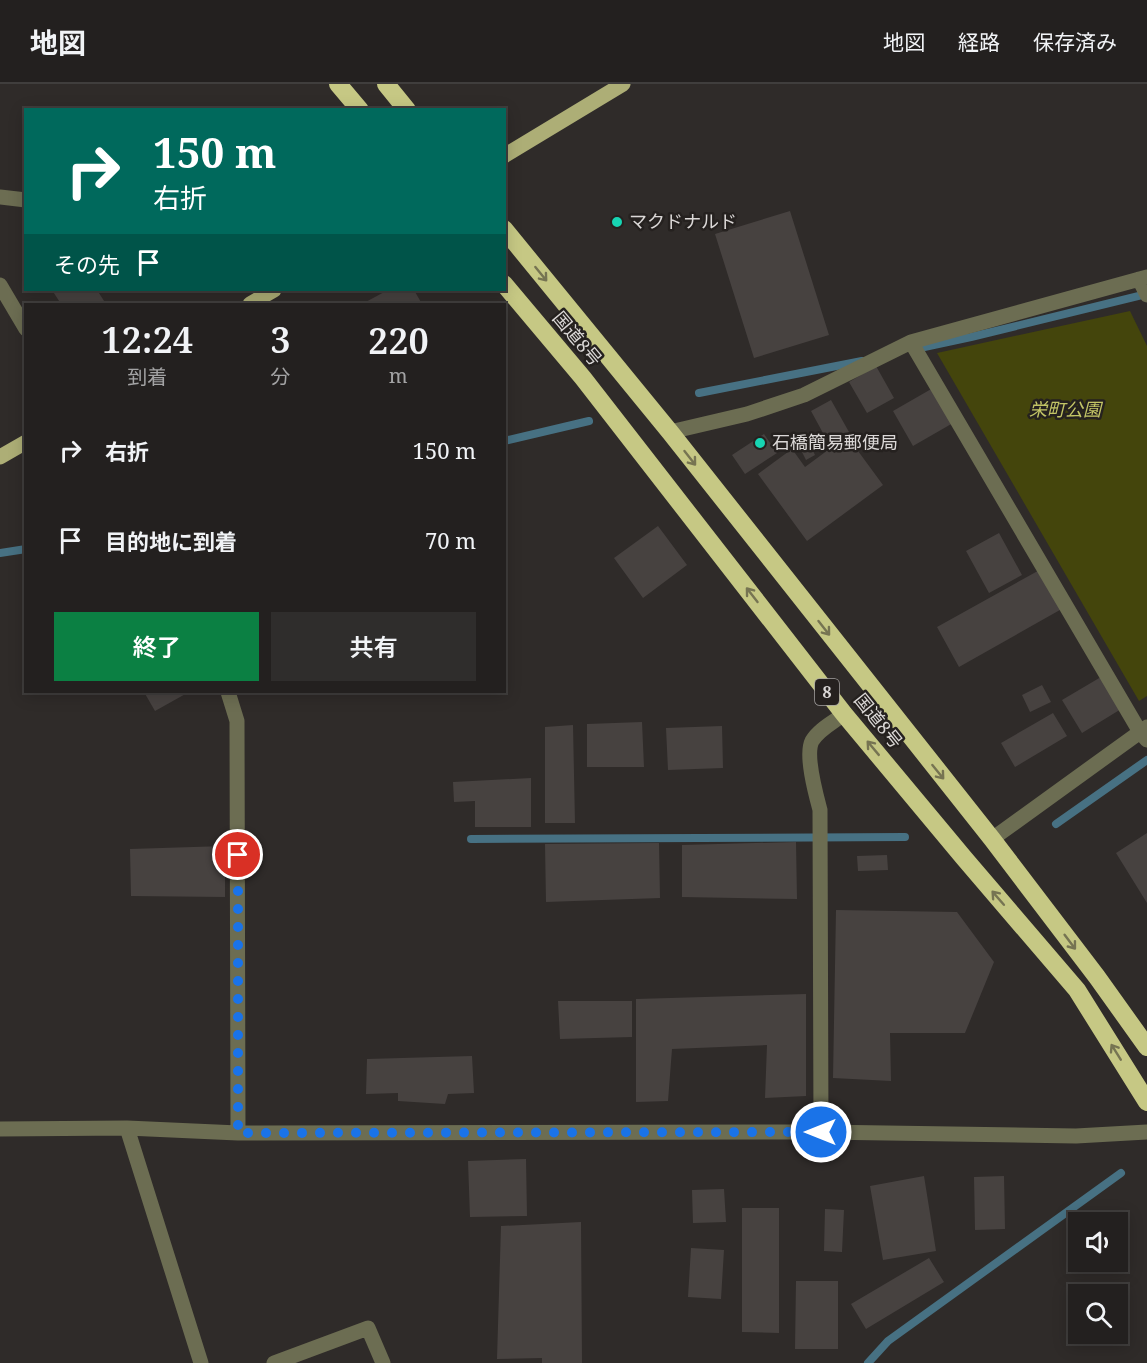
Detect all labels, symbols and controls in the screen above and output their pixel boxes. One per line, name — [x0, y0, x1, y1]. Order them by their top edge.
text: 地図 — [30, 23, 86, 61]
text: 地図 — [883, 28, 925, 56]
text: 経路 — [958, 28, 1000, 56]
text: 保存済み — [1033, 28, 1117, 56]
text: 150 m — [153, 123, 277, 180]
icon: right — [54, 132, 132, 210]
text: 右折 — [153, 179, 207, 216]
place label: マクドナルド — [629, 209, 737, 233]
marker: マクドナルド — [610, 215, 624, 229]
icon: arrive — [132, 246, 165, 279]
text: その先 — [54, 249, 120, 279]
one-way arrow — [534, 266, 547, 282]
street label: 国道8号 — [548, 306, 608, 371]
text: 12:24 — [101, 315, 193, 364]
text: 3 — [270, 315, 291, 364]
text: 220 — [368, 316, 429, 365]
text: m — [389, 362, 408, 389]
text: 到着 — [127, 363, 167, 390]
text: 分 — [270, 363, 290, 390]
park label: 栄町公園 — [1029, 397, 1104, 421]
place label: 石橋簡易郵便局 — [772, 430, 898, 454]
icon: right — [54, 434, 87, 467]
text: 150 m — [413, 435, 476, 465]
text: 右折 — [105, 436, 149, 466]
marker: 石橋簡易郵便局 — [753, 436, 767, 450]
one-way arrow — [684, 450, 697, 466]
icon: arrive — [54, 524, 87, 557]
text: 70 m — [425, 525, 476, 555]
text: 目的地に到着 — [105, 526, 237, 556]
one-way arrow — [745, 588, 758, 604]
button: 終了 — [54, 612, 259, 681]
button: 共有 — [271, 612, 476, 681]
one-way arrow — [817, 620, 830, 636]
road number: 8 — [815, 679, 839, 705]
street label: 国道8号 — [849, 688, 908, 753]
one-way arrow — [866, 740, 879, 756]
one-way arrow — [931, 763, 944, 779]
pin — [212, 829, 263, 880]
icon: arrive — [221, 838, 254, 871]
one-way arrow — [991, 891, 1005, 906]
one-way arrow — [1064, 934, 1077, 950]
one-way arrow — [1110, 1044, 1122, 1061]
position arrow — [789, 1100, 853, 1164]
map controls — [1068, 1212, 1128, 1344]
button: sound — [1068, 1212, 1128, 1272]
button: search — [1068, 1284, 1128, 1344]

